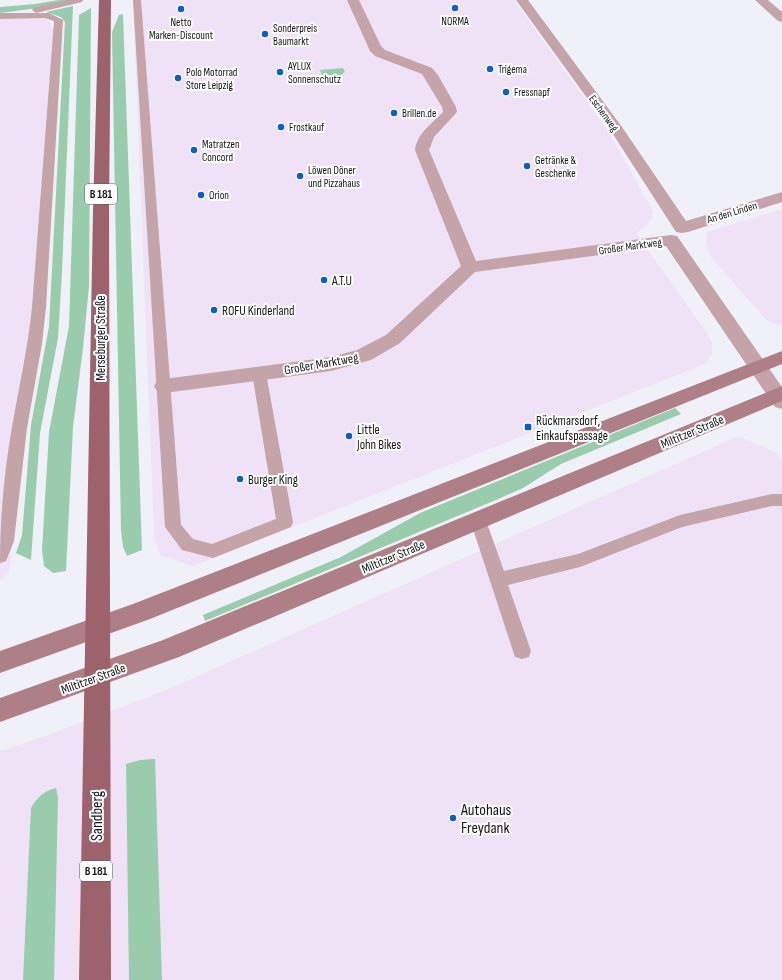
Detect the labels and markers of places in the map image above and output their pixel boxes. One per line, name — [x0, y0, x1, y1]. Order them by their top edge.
marker: NORMA — [450, 3, 460, 13]
marker: Netto Marken-Discount — [176, 4, 186, 14]
place label: NORMA — [441, 15, 469, 28]
place label: Netto Marken-Discount — [149, 16, 214, 42]
place label: Sonderpreis Baumarkt — [273, 22, 317, 48]
marker: Sonderpreis Baumarkt — [260, 29, 270, 39]
place label: AYLUX Sonnenschutz — [287, 60, 341, 86]
place label: Trigema — [498, 63, 527, 76]
marker: Trigema — [485, 64, 495, 74]
place label: Polo Motorrad Store Leipzig — [186, 66, 238, 92]
marker: AYLUX Sonnenschutz — [275, 67, 285, 77]
marker: Polo Motorrad Store Leipzig — [173, 73, 183, 83]
place label: Fressnapf — [514, 86, 551, 99]
marker: Fressnapf — [501, 87, 511, 97]
place label: Brillen.de — [402, 107, 436, 120]
marker: Brillen.de — [389, 108, 399, 118]
place label: Frostkauf — [289, 121, 325, 134]
marker: Frostkauf — [276, 122, 286, 132]
place label: Matratzen Concord — [202, 138, 240, 164]
marker: Matratzen Concord — [189, 145, 199, 155]
place label: Getränke & Geschenke — [535, 154, 576, 180]
marker: Getränke & Geschenke — [522, 161, 532, 171]
place label: Löwen Döner und Pizzahaus — [308, 164, 360, 190]
marker: Löwen Döner und Pizzahaus — [295, 171, 305, 181]
place label: Orion — [209, 189, 229, 202]
marker: Orion — [196, 190, 206, 200]
place label: A.T.U — [331, 273, 352, 289]
marker: A.T.U — [319, 275, 329, 285]
place label: ROFU Kinderland — [222, 303, 295, 319]
marker: ROFU Kinderland — [209, 305, 219, 315]
place label: Rückmarsdorf, Einkaufspassage — [536, 413, 608, 444]
place label: Little John Bikes — [356, 422, 401, 453]
marker: Rückmarsdorf, Einkaufspassage — [523, 422, 533, 432]
marker: Little John Bikes — [344, 431, 354, 441]
place label: Burger King — [248, 472, 298, 488]
marker: Burger King — [235, 474, 245, 484]
place label: Autohaus Freydank — [460, 801, 512, 838]
marker: Autohaus Freydank — [448, 813, 458, 823]

